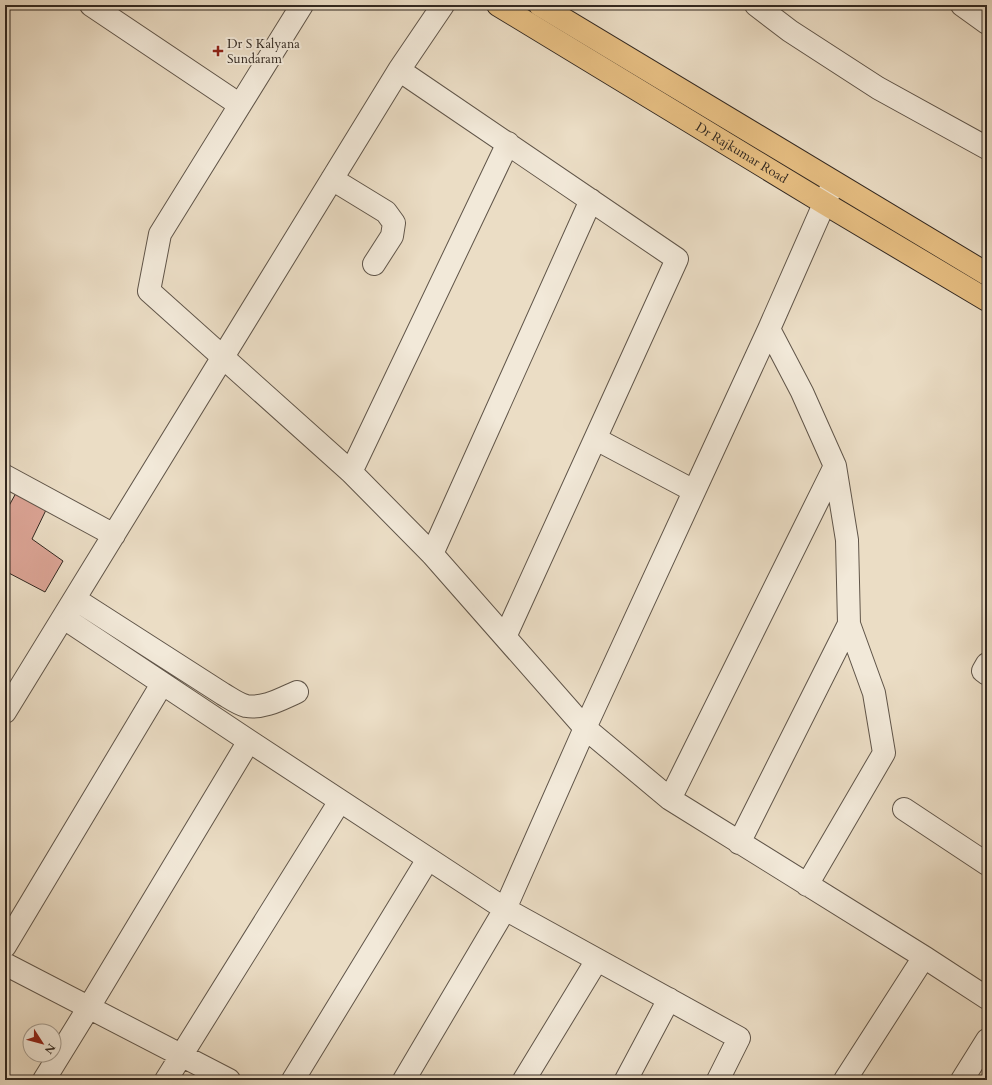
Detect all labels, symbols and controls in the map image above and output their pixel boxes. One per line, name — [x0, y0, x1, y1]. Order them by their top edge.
place label: Dr S Kalyana Sundaram — [227, 35, 300, 68]
marker: Dr S Kalyana Sundaram — [212, 45, 224, 57]
street label: Dr Rajkumar Road — [692, 118, 791, 188]
north arrow — [22, 1023, 62, 1063]
text: N — [41, 1040, 59, 1057]

